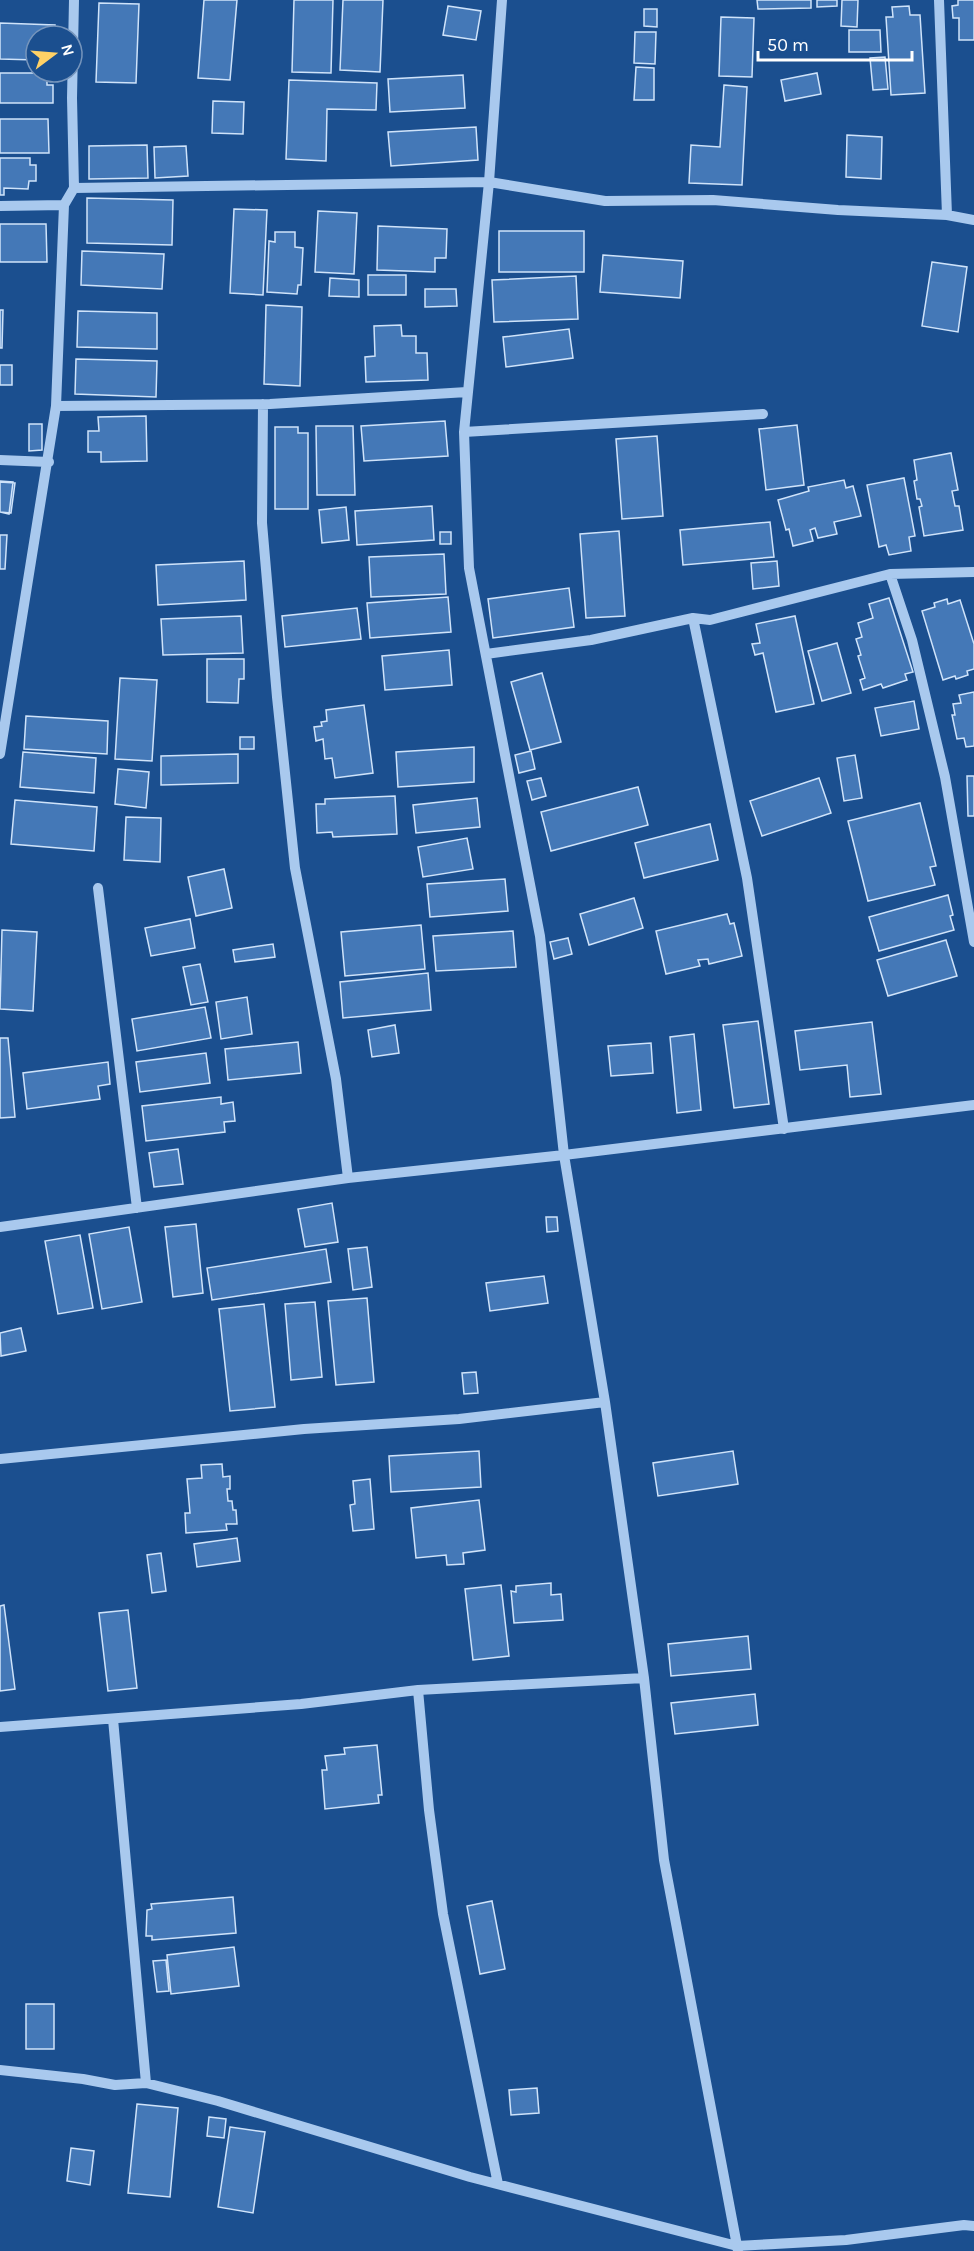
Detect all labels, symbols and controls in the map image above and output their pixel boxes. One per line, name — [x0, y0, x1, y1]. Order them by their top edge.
north arrow — [24, 24, 84, 84]
scale bar — [758, 24, 912, 62]
text: 50 m — [767, 34, 809, 56]
text: N — [57, 42, 79, 58]

